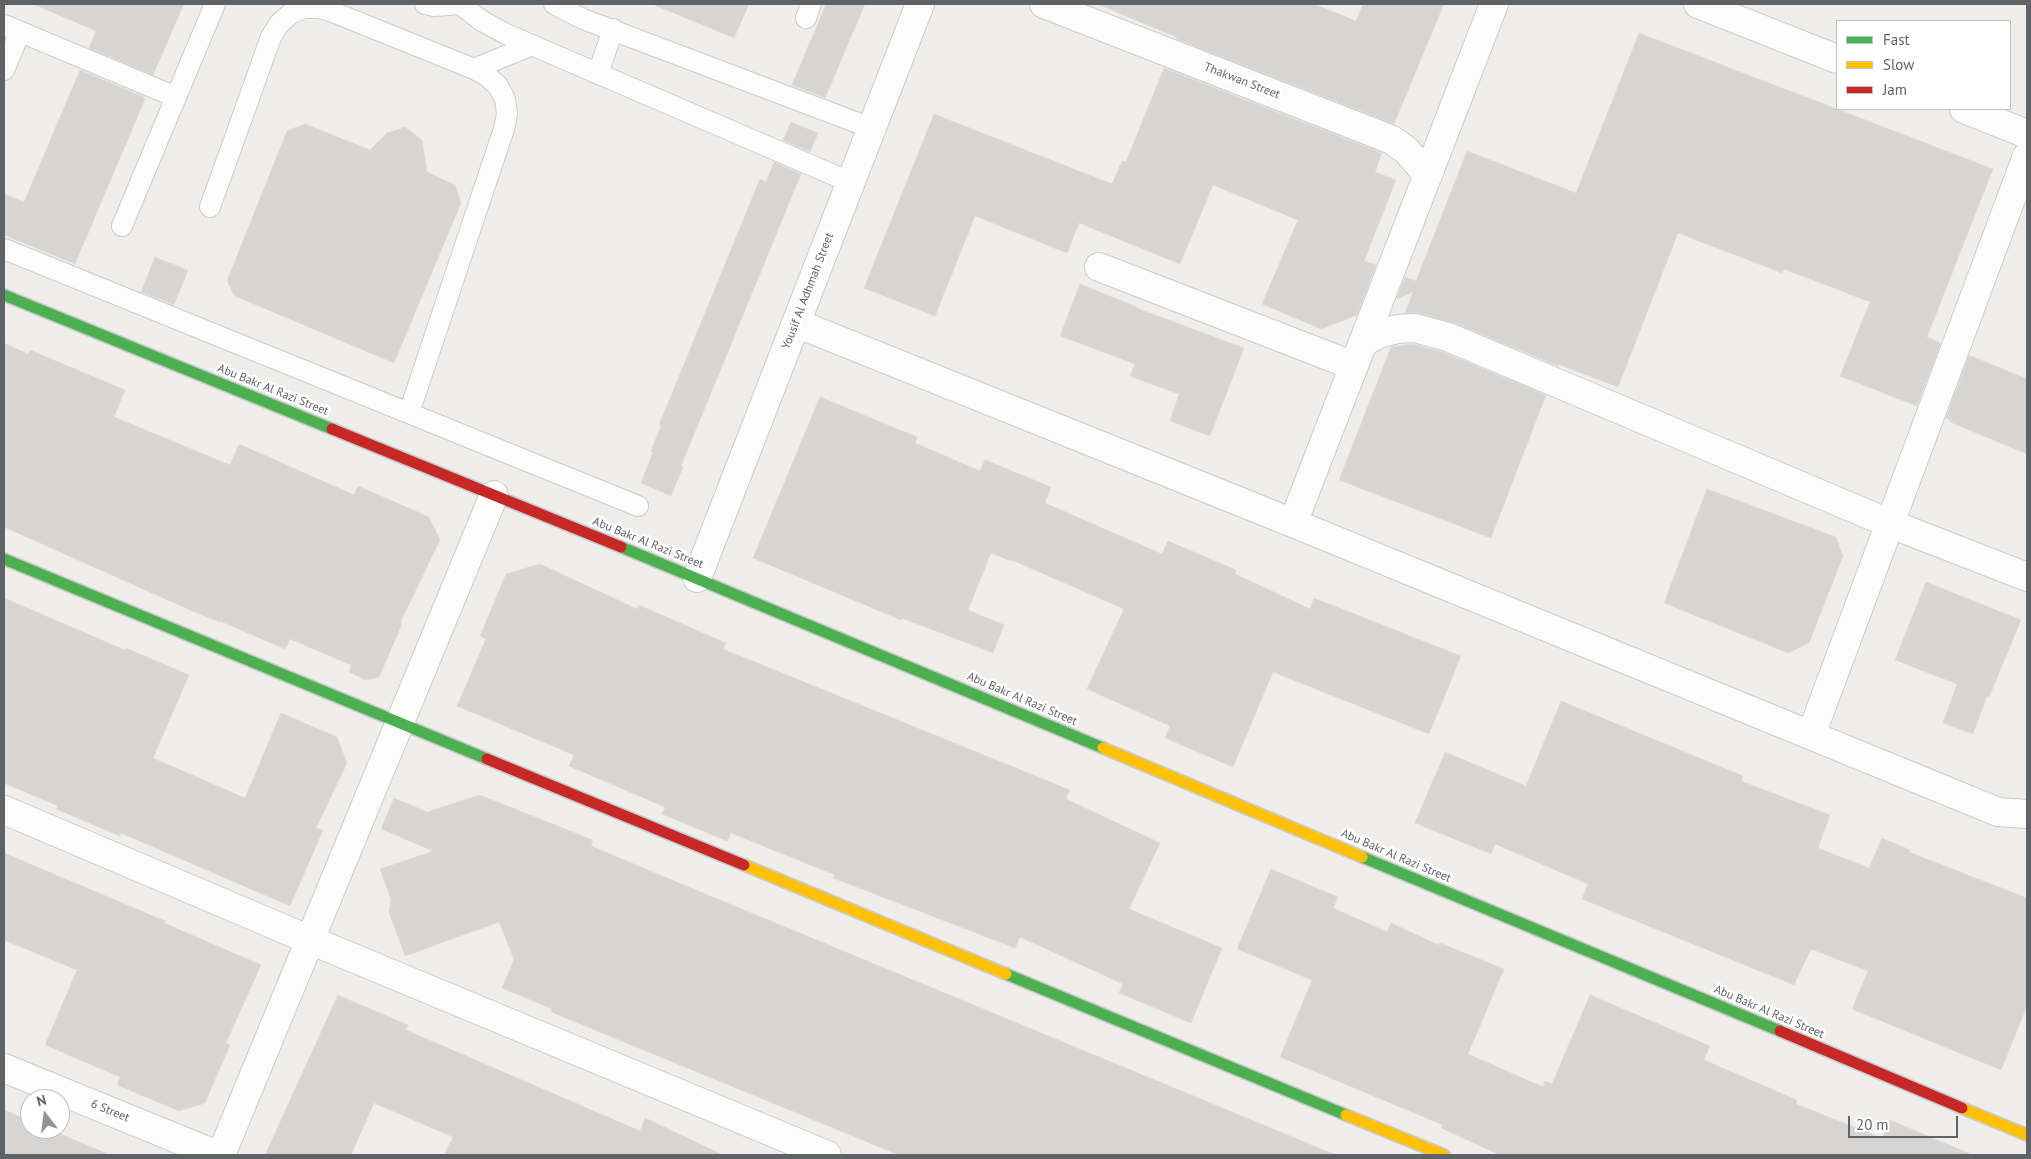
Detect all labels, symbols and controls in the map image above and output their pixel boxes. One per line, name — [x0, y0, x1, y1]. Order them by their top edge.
legend — [1836, 20, 2011, 110]
text: Fast — [1883, 30, 1910, 49]
text: Slow — [1883, 55, 1914, 74]
street label: Thakwan Street — [1202, 60, 1282, 102]
text: Jam — [1883, 80, 1907, 99]
street label: Yousif Al Adhmah Street — [779, 231, 837, 351]
street label: Abu Bakr Al Razi Street — [215, 361, 331, 419]
street label: Abu Bakr Al Razi Street — [590, 514, 706, 572]
street label: Abu Bakr Al Razi Street — [965, 669, 1079, 729]
street label: Abu Bakr Al Razi Street — [1339, 826, 1453, 886]
street label: Abu Bakr Al Razi Street — [1712, 982, 1826, 1042]
north arrow — [20, 1089, 70, 1139]
text: N — [35, 1091, 48, 1110]
street label: 6 Street — [89, 1097, 131, 1125]
scale bar — [1851, 1106, 1961, 1138]
text: 20 m — [1856, 1115, 1889, 1134]

